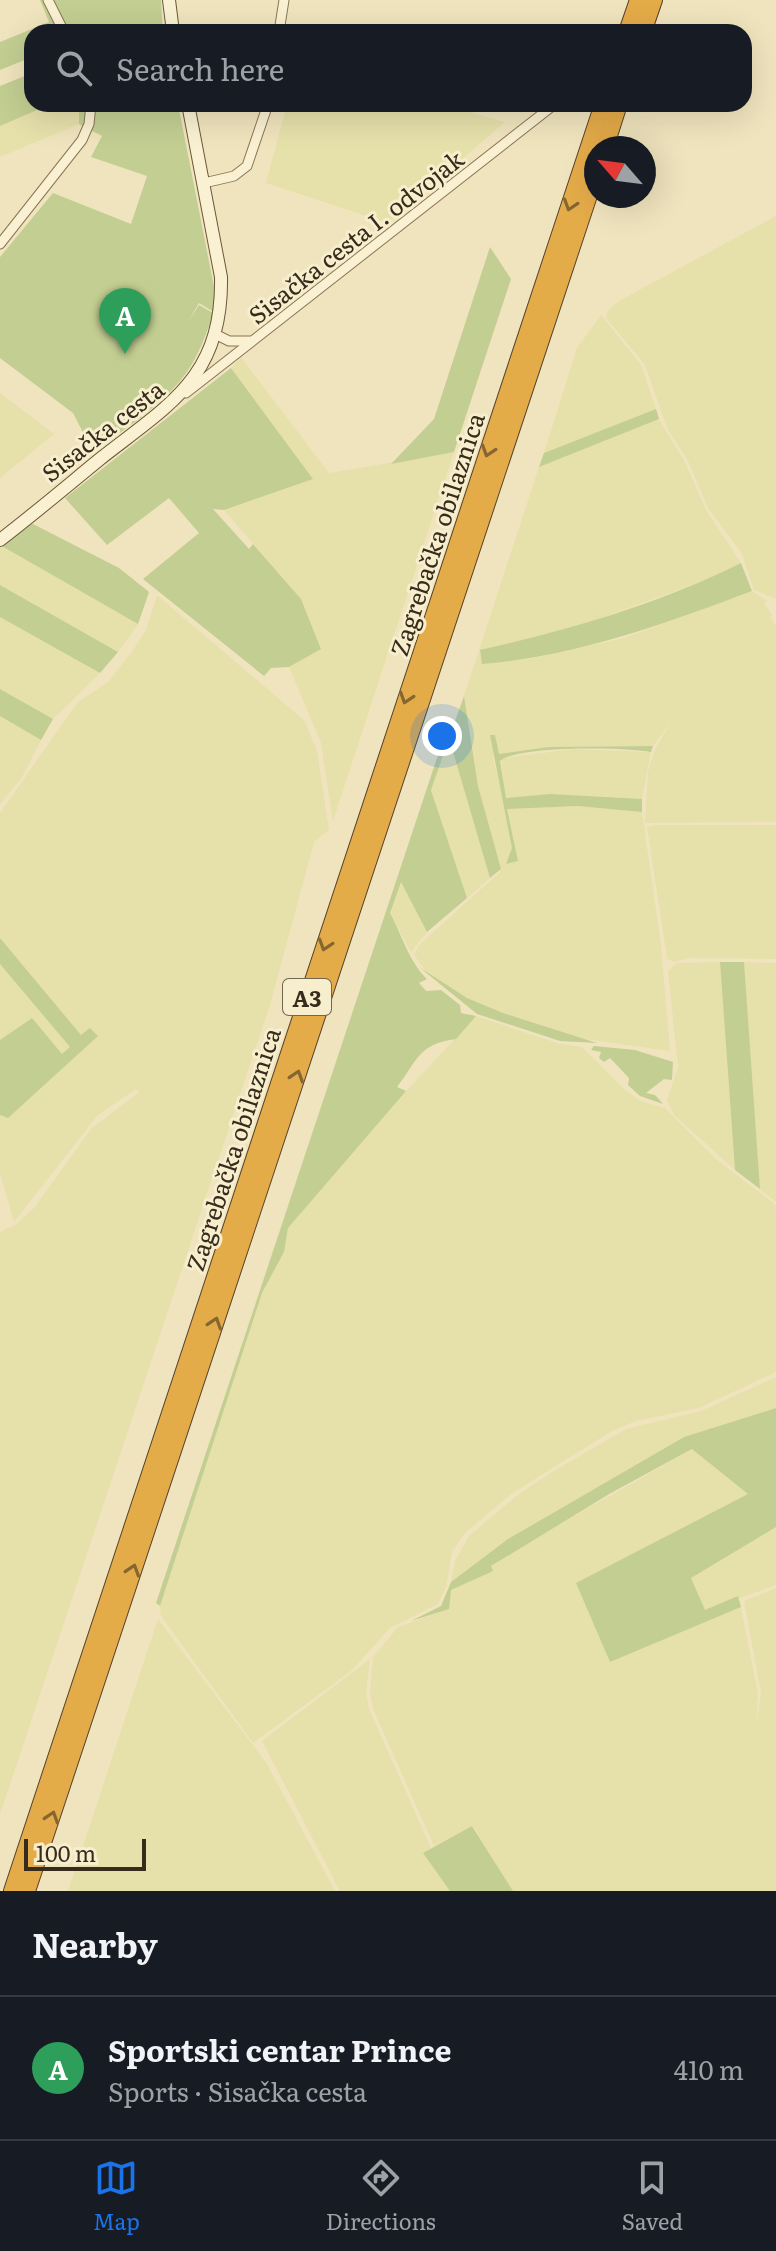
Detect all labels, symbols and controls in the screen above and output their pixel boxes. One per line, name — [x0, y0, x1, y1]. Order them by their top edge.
search box — [24, 24, 752, 112]
icon: search — [52, 46, 96, 90]
text: Search here — [116, 46, 284, 90]
north arrow — [584, 136, 656, 208]
street label: Sisačka cesta I. odvojak — [240, 140, 470, 331]
one-way arrow — [563, 197, 579, 211]
pin: A — [99, 288, 151, 354]
street label: Sisačka cesta — [33, 371, 171, 489]
street label: Zagrebačka obilaznica — [380, 408, 492, 660]
one-way arrow — [482, 444, 498, 458]
one-way arrow — [400, 691, 416, 705]
your location — [422, 716, 462, 756]
one-way arrow — [318, 937, 334, 951]
road number: A3 — [283, 979, 331, 1015]
street label: Zagrebačka obilaznica — [176, 1023, 288, 1275]
one-way arrow — [287, 1070, 303, 1084]
one-way arrow — [205, 1317, 221, 1331]
one-way arrow — [124, 1564, 140, 1578]
one-way arrow — [42, 1811, 58, 1825]
scale bar — [24, 1835, 146, 1871]
text: 100 m — [36, 1836, 96, 1869]
text: Nearby — [32, 1918, 158, 1968]
text: Sportski centar Prince — [108, 2027, 451, 2071]
text: A — [48, 2049, 68, 2088]
text: 410 m — [674, 2049, 744, 2088]
text: Sports · Sisačka cesta — [108, 2071, 367, 2110]
tab: Map — [93, 2156, 140, 2237]
tab: Directions — [326, 2156, 436, 2237]
tab: Saved — [622, 2156, 683, 2237]

